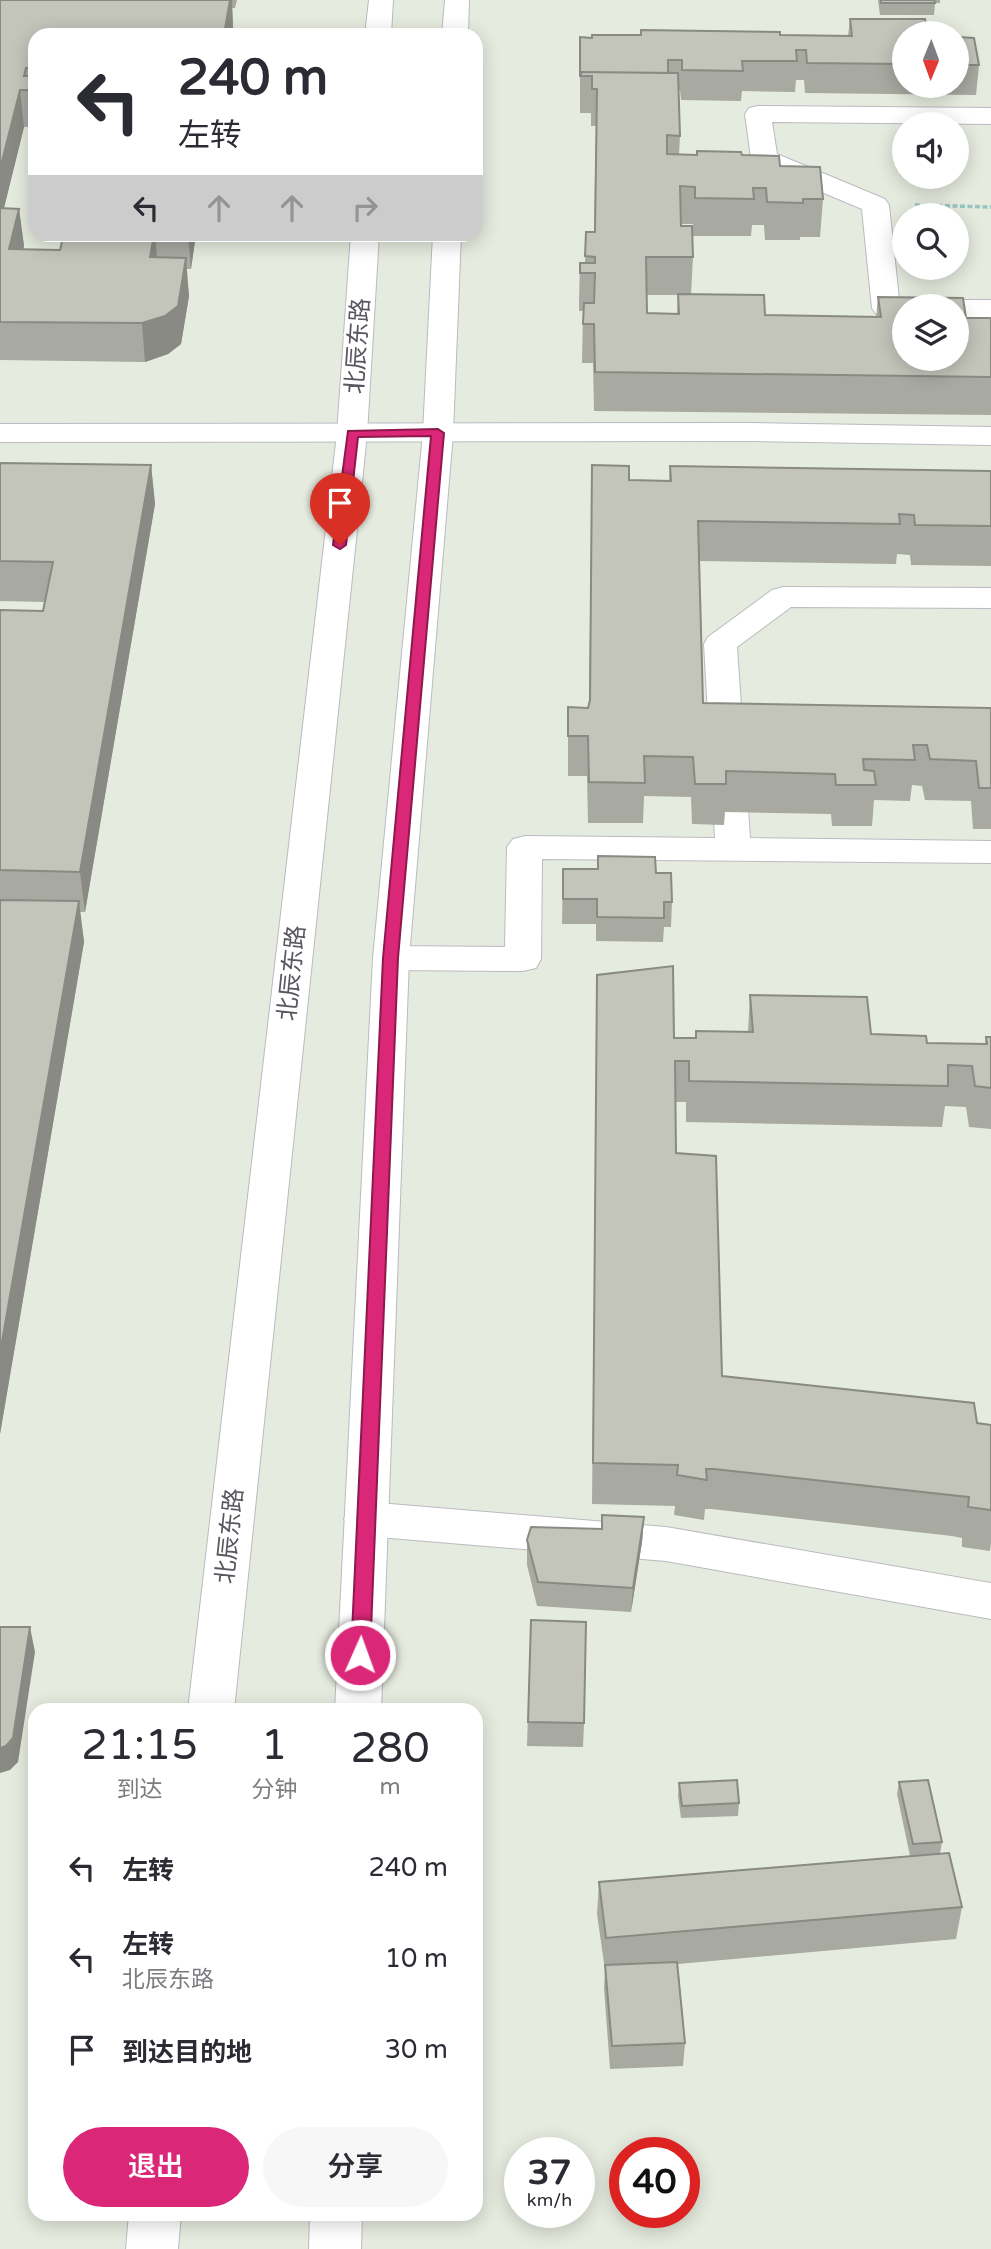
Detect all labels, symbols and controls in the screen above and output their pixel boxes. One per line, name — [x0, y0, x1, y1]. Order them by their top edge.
north arrow — [892, 21, 970, 98]
map controls — [892, 21, 969, 371]
text: 240 m — [178, 49, 328, 108]
icon: left — [63, 56, 154, 147]
button: sound — [892, 112, 969, 189]
text: 左转 — [178, 117, 242, 155]
icon: left — [127, 189, 165, 227]
icon: ahead — [200, 189, 238, 227]
icon: ahead — [273, 189, 311, 227]
icon: right — [346, 189, 384, 227]
button: search — [892, 203, 969, 280]
button: layers — [892, 294, 969, 371]
street label: 北辰东路 — [340, 297, 376, 395]
pin — [310, 473, 370, 545]
icon: arrive — [321, 484, 359, 522]
street label: 北辰东路 — [273, 924, 311, 1022]
street label: 北辰东路 — [211, 1487, 249, 1585]
position arrow — [323, 1618, 397, 1692]
text: 21:15 — [81, 1720, 198, 1771]
text: 1 — [261, 1720, 287, 1771]
text: 280 — [350, 1723, 430, 1774]
text: m — [379, 1773, 401, 1801]
text: 到达 — [117, 1776, 163, 1804]
text: 分钟 — [251, 1776, 297, 1804]
icon: left — [63, 1849, 101, 1887]
text: 240 m — [368, 1852, 448, 1883]
text: 左转 — [122, 1855, 174, 1886]
text: 左转 — [122, 1929, 174, 1960]
icon: left — [63, 1940, 101, 1978]
text: 10 m — [385, 1943, 448, 1974]
text: 北辰东路 — [122, 1966, 214, 1994]
icon: arrive — [63, 2031, 101, 2069]
text: 30 m — [385, 2034, 448, 2065]
text: 到达目的地 — [122, 2037, 252, 2068]
button: 退出 — [63, 2127, 249, 2207]
button: 分享 — [263, 2127, 448, 2207]
speed limit sign: 40 — [609, 2137, 700, 2228]
text: 37 — [528, 2152, 571, 2194]
text: km/h — [527, 2189, 572, 2211]

